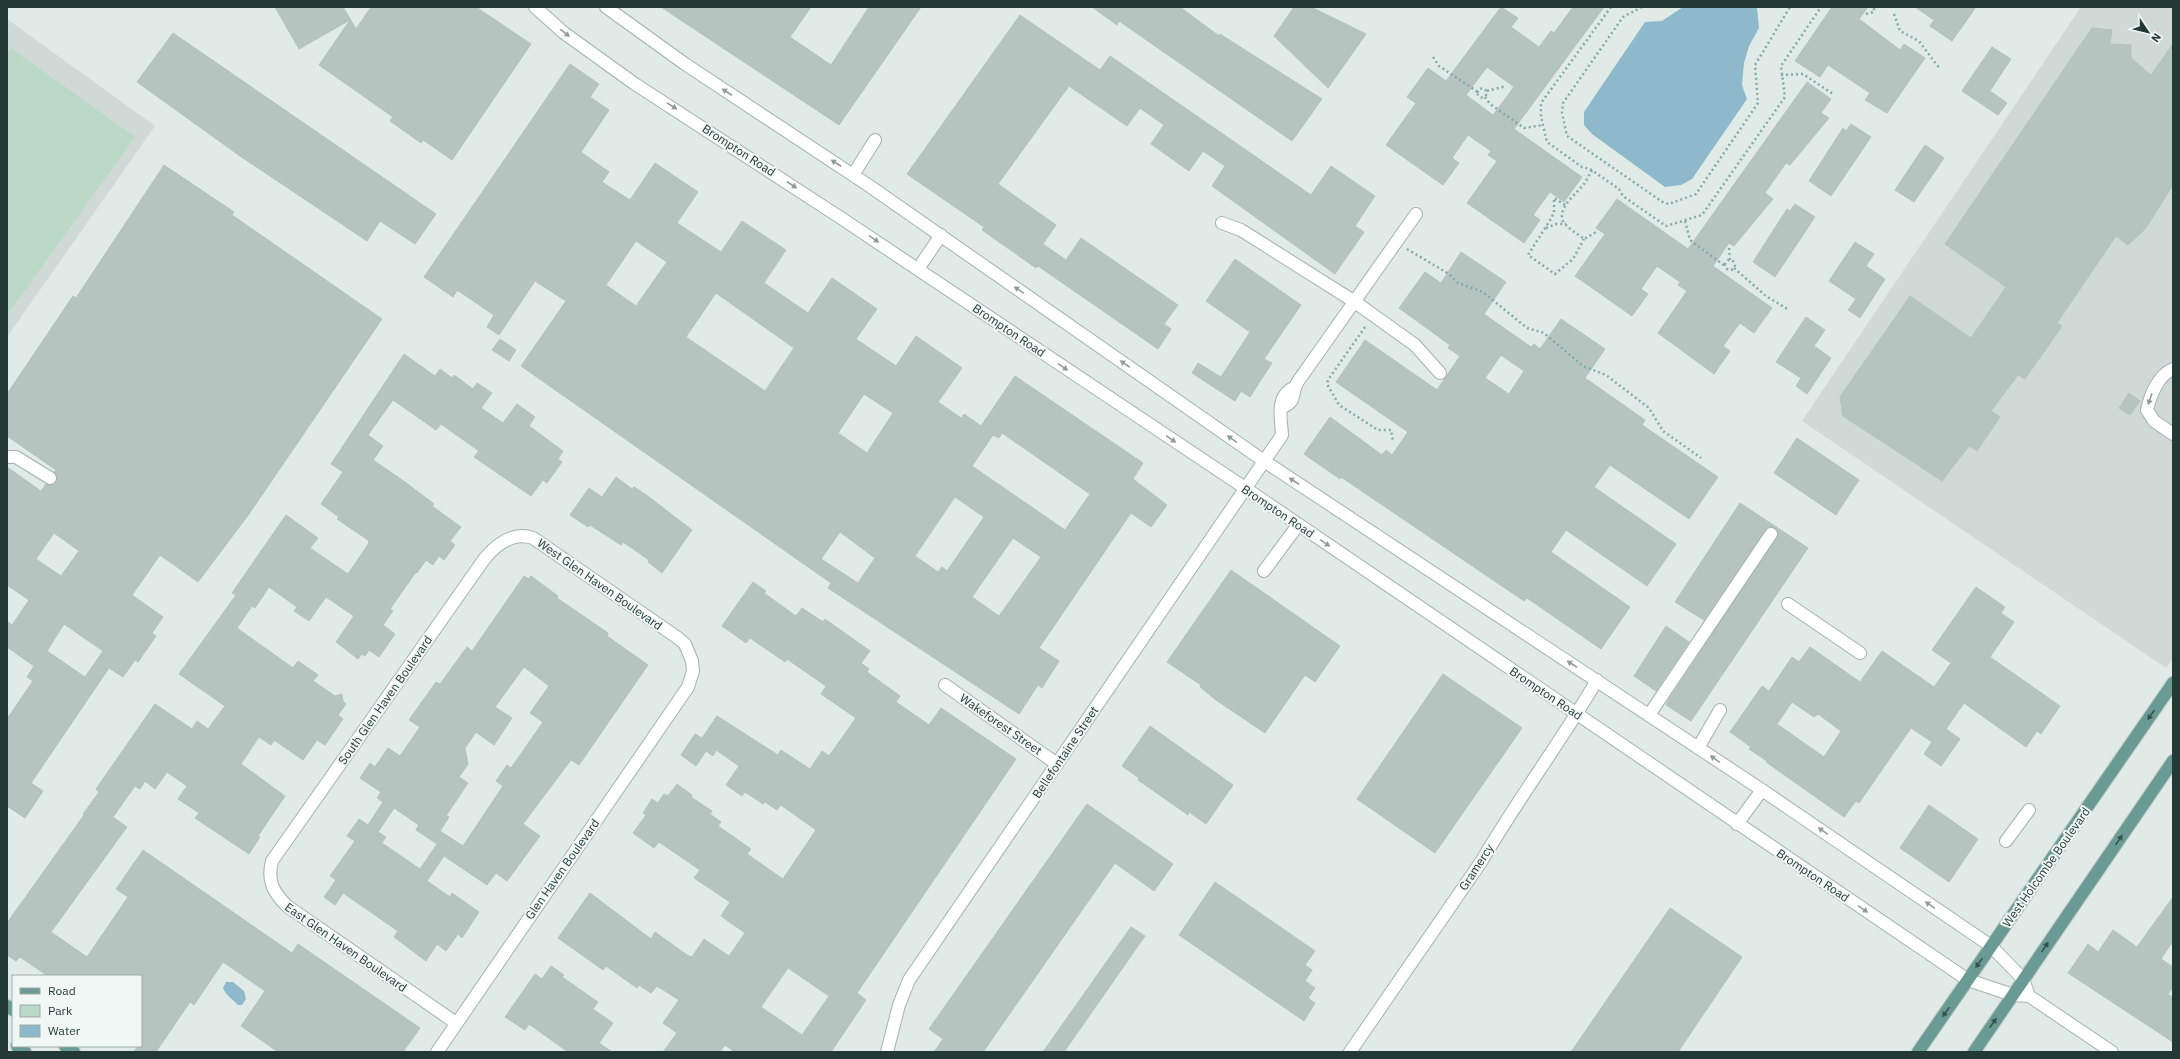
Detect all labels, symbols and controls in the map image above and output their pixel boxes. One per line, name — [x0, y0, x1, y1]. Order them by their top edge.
north arrow — [2128, 12, 2168, 52]
one-way arrow — [559, 28, 570, 37]
text: N — [2148, 30, 2164, 45]
one-way arrow — [722, 88, 732, 96]
one-way arrow — [667, 102, 677, 110]
street label: Brompton Road — [700, 121, 778, 179]
one-way arrow — [830, 159, 841, 167]
one-way arrow — [787, 181, 797, 189]
one-way arrow — [868, 236, 879, 243]
one-way arrow — [1014, 286, 1024, 294]
street label: Brompton Road — [970, 300, 1048, 360]
one-way arrow — [1120, 360, 1131, 368]
one-way arrow — [1058, 363, 1068, 371]
one-way arrow — [2147, 393, 2153, 405]
one-way arrow — [1166, 435, 1176, 443]
one-way arrow — [1227, 435, 1237, 443]
one-way arrow — [1288, 477, 1300, 484]
street label: Brompton Road — [1239, 481, 1317, 541]
street label: West Glen Haven Boulevard — [535, 535, 665, 633]
one-way arrow — [1320, 539, 1330, 547]
street label: South Glen Haven Boulevard — [335, 633, 435, 767]
one-way arrow — [1567, 660, 1577, 668]
street label: Brompton Road — [1507, 663, 1585, 723]
street label: Wakeforest Street — [957, 690, 1045, 758]
street label: Bellefontaine Street — [1029, 703, 1101, 801]
one-way arrow — [2147, 710, 2155, 720]
one-way arrow — [1710, 755, 1720, 763]
street label: West Holcombe Boulevard — [1999, 804, 2093, 930]
street label: Glen Haven Boulevard — [522, 816, 602, 922]
one-way arrow — [1818, 827, 1829, 835]
one-way arrow — [2115, 835, 2123, 845]
street label: Gramercy — [1455, 841, 1497, 893]
street label: Brompton Road — [1774, 845, 1852, 905]
street label: East Glen Haven Boulevard — [282, 899, 410, 995]
one-way arrow — [1925, 901, 1936, 909]
one-way arrow — [1858, 905, 1868, 913]
one-way arrow — [2042, 941, 2049, 953]
one-way arrow — [1975, 958, 1983, 968]
legend — [12, 975, 142, 1047]
text: Road — [48, 983, 76, 998]
text: Park — [48, 1003, 73, 1018]
one-way arrow — [1942, 1007, 1950, 1017]
one-way arrow — [1989, 1018, 1997, 1029]
text: Water — [48, 1023, 81, 1038]

